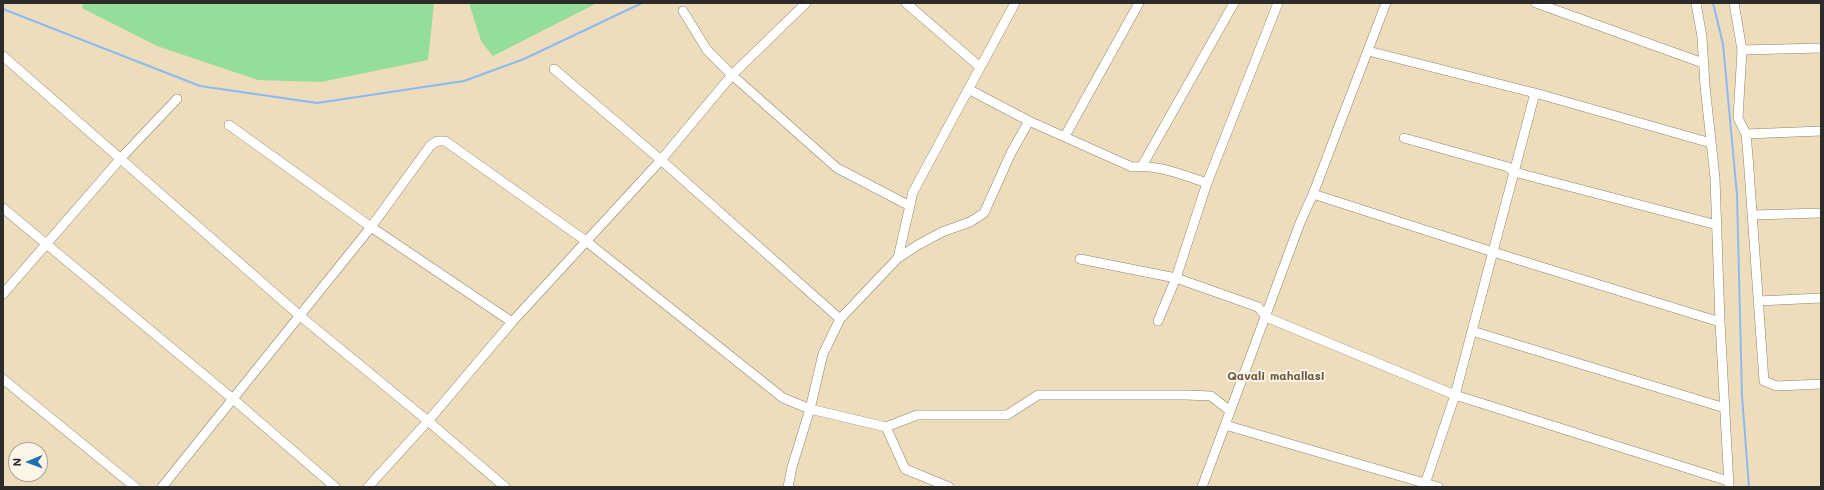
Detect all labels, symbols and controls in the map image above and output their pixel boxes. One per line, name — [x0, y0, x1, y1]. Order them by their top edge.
district label: Qavali mahallasi — [1227, 369, 1325, 383]
north arrow — [8, 442, 48, 482]
text: N — [9, 458, 24, 467]

